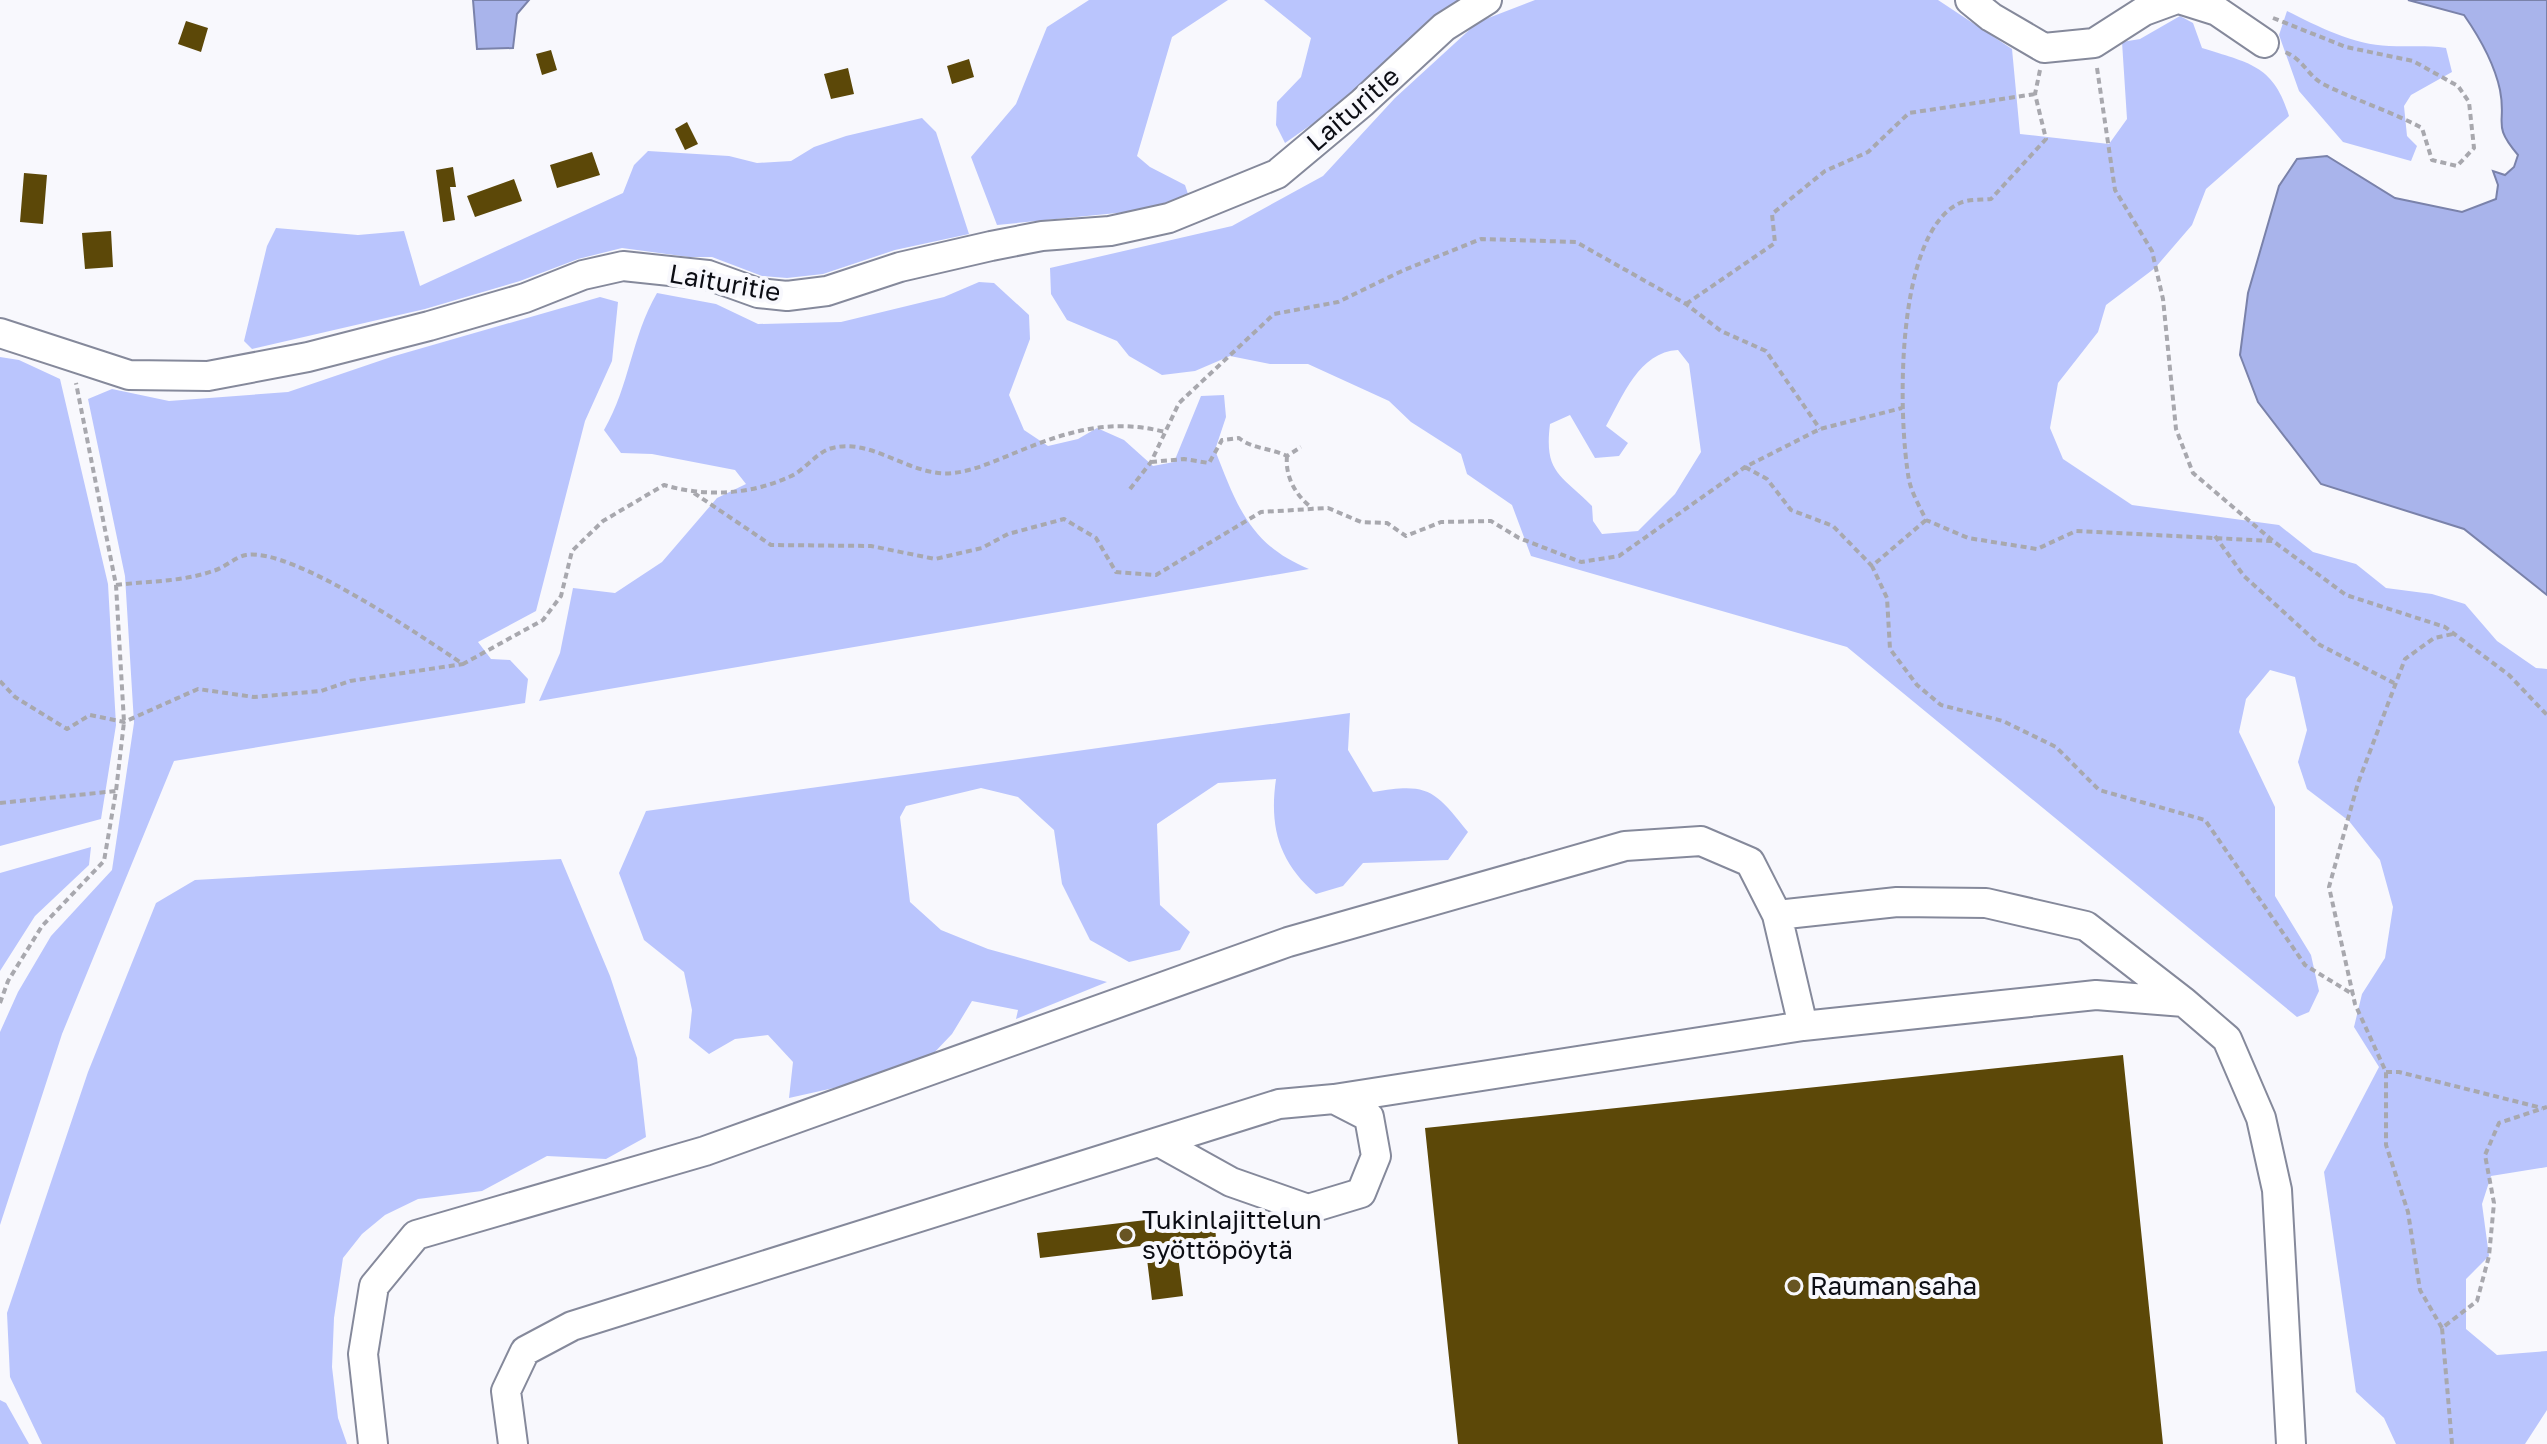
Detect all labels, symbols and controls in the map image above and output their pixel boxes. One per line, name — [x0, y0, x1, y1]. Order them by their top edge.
street label: Laituritie — [1300, 60, 1405, 157]
street label: Laituritie — [667, 257, 783, 308]
place label: Tukinlajittelun syöttöpöytä — [1142, 1204, 1322, 1265]
marker: Tukinlajittelun syöttöpöytä — [1117, 1226, 1135, 1244]
place label: Rauman saha — [1810, 1270, 1977, 1301]
marker: Rauman saha — [1785, 1277, 1803, 1295]

